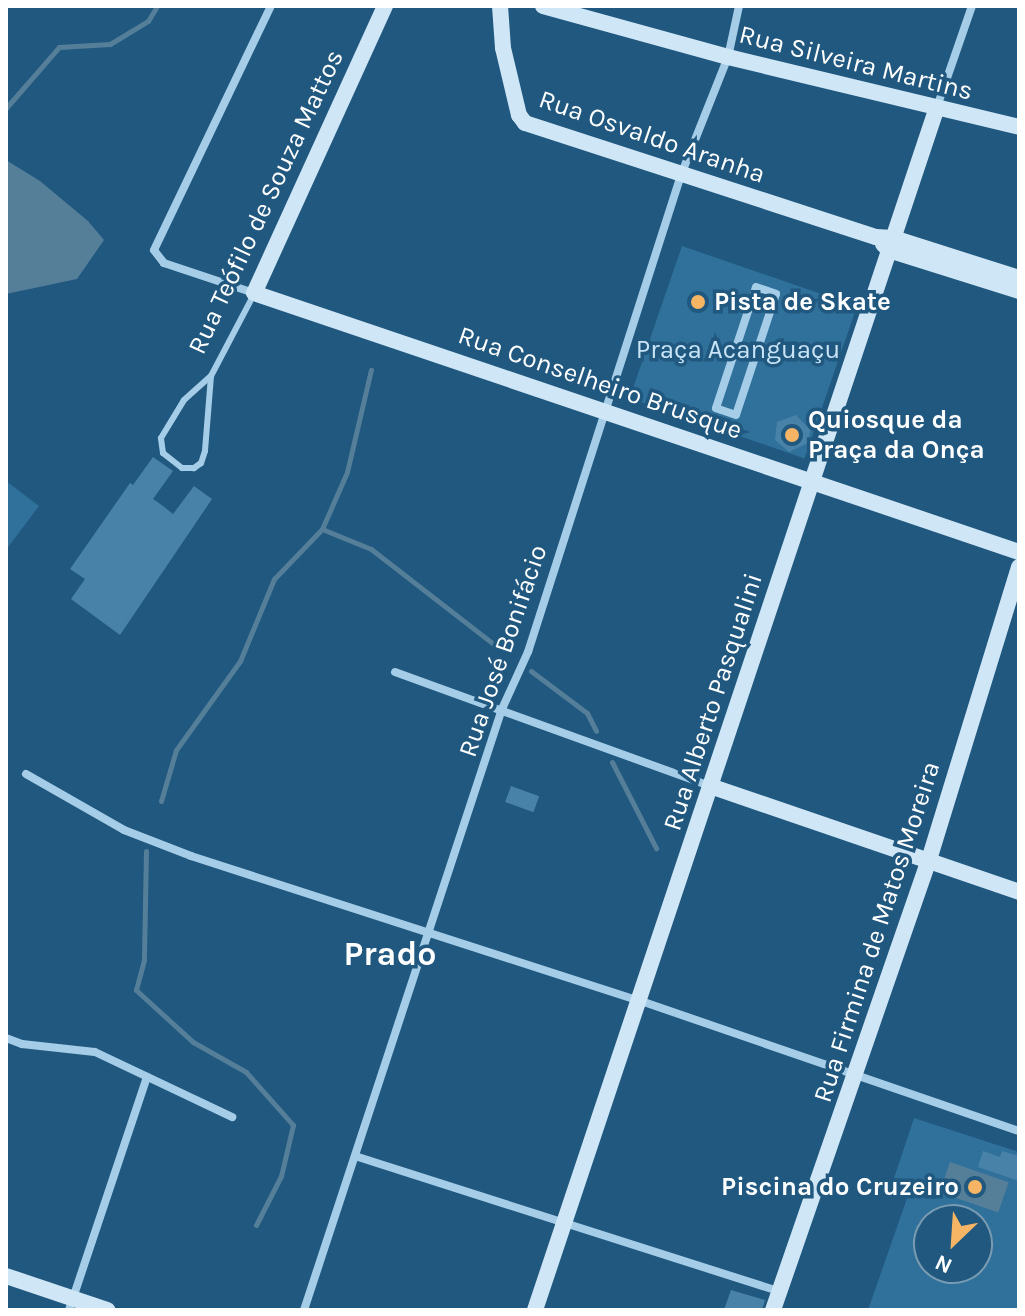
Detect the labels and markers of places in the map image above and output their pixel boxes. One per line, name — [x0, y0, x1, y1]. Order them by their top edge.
place label: Pista de Skate — [714, 286, 891, 318]
marker: Pista de Skate — [689, 293, 707, 311]
place label: Quiosque da Praça da Onça — [808, 404, 985, 466]
marker: Quiosque da Praça da Onça — [783, 426, 801, 444]
place label: Piscina do Cruzeiro — [721, 1171, 959, 1203]
marker: Piscina do Cruzeiro — [966, 1178, 984, 1196]

